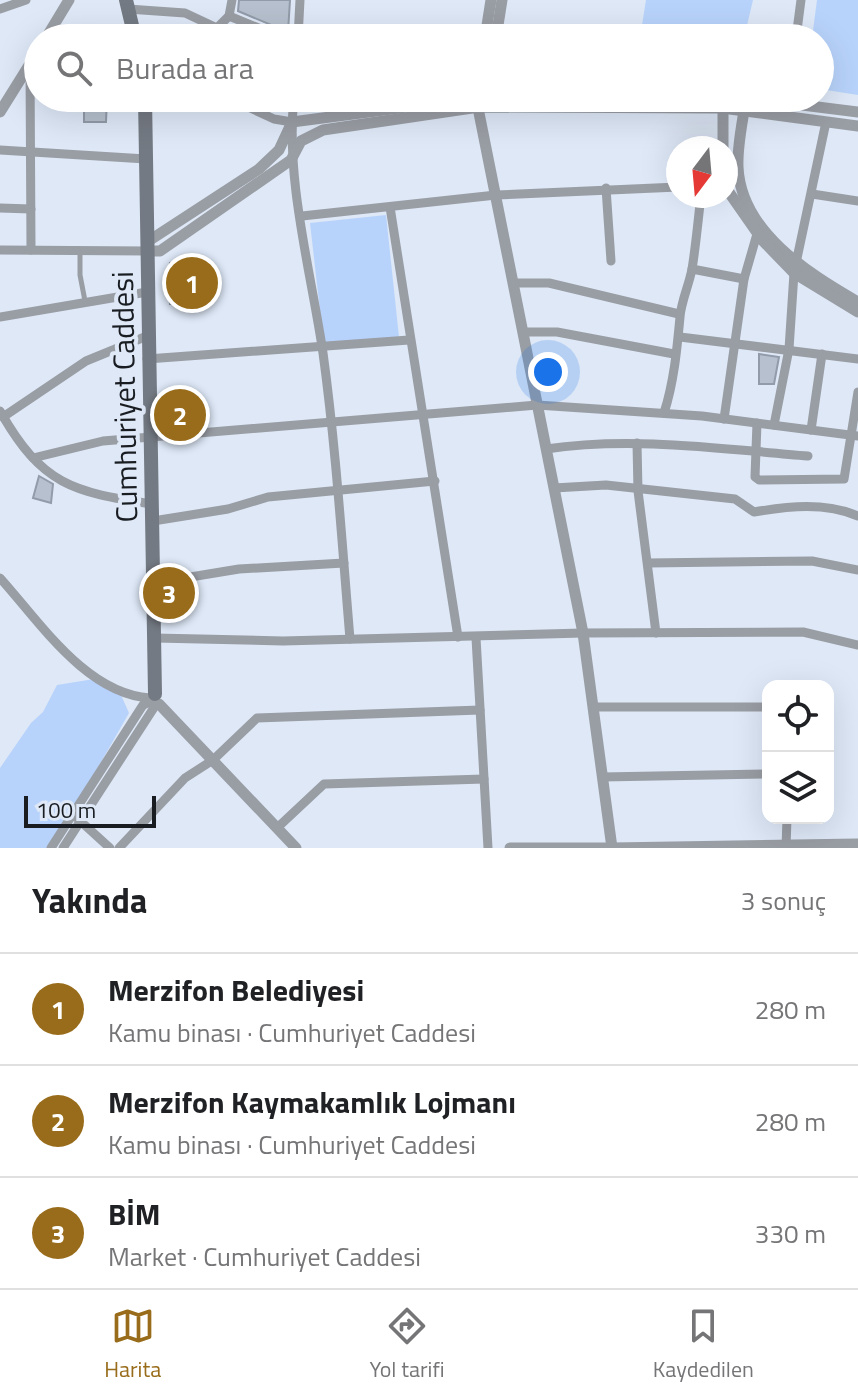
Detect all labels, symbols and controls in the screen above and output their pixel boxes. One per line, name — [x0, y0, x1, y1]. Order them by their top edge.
search box — [24, 24, 834, 112]
text: Burada ara — [116, 45, 254, 91]
icon: search — [52, 46, 96, 90]
north arrow — [666, 136, 738, 208]
pin: 1 — [166, 253, 218, 313]
street label: Cumhuriyet Caddesi — [99, 271, 149, 523]
your location — [528, 352, 568, 392]
pin: 2 — [154, 385, 206, 445]
pin: 3 — [143, 563, 195, 623]
map controls — [762, 680, 834, 824]
button: locate — [762, 680, 834, 752]
button: layers — [762, 752, 834, 824]
scale bar — [24, 792, 156, 828]
text: 100 m — [36, 793, 96, 827]
text: Yakında — [32, 874, 147, 926]
text: 3 sonuç — [741, 881, 826, 920]
text: Merzifon Belediyesi — [108, 967, 364, 1013]
text: 1 — [51, 990, 65, 1029]
text: 280 m — [755, 990, 826, 1029]
text: Kamu binası · Cumhuriyet Caddesi — [108, 1013, 476, 1052]
text: Merzifon Kaymakamlık Lojmanı — [108, 1079, 516, 1125]
text: 2 — [51, 1102, 65, 1141]
text: 280 m — [755, 1102, 826, 1141]
text: Kamu binası · Cumhuriyet Caddesi — [108, 1125, 476, 1164]
text: BİM — [108, 1191, 161, 1237]
text: 3 — [51, 1214, 65, 1253]
text: 330 m — [755, 1214, 826, 1253]
text: Market · Cumhuriyet Caddesi — [108, 1237, 421, 1276]
tab: Harita — [104, 1304, 161, 1386]
tab: Yol tarifi — [369, 1304, 445, 1386]
tab: Kaydedilen — [653, 1304, 754, 1386]

